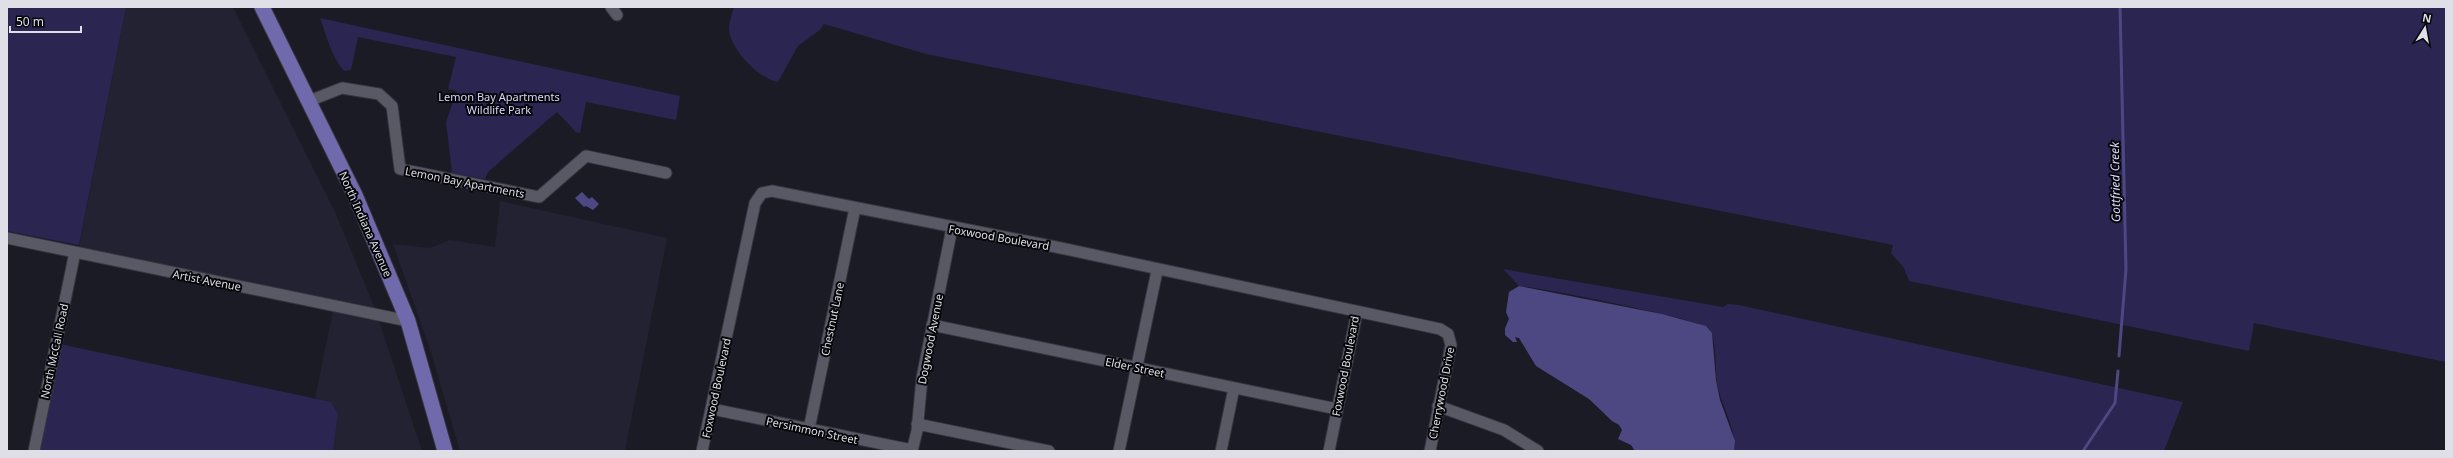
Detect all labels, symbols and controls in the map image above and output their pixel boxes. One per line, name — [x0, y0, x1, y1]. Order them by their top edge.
scale bar — [10, 8, 81, 34]
north arrow — [2405, 8, 2445, 48]
text: N — [2421, 9, 2433, 26]
text: 50 m — [16, 13, 44, 30]
park label: Lemon Bay Apartments Wildlife Park — [438, 89, 560, 117]
water label: Gottfried Creek — [2106, 141, 2124, 222]
street label: Lemon Bay Apartments — [404, 163, 526, 201]
street label: North Indiana Avenue — [336, 169, 396, 279]
street label: Foxwood Boulevard — [948, 221, 1050, 253]
street label: Artist Avenue — [172, 266, 242, 294]
street label: Chestnut Lane — [817, 281, 847, 357]
street label: Dogwood Avenue — [914, 293, 946, 385]
street label: North McCall Road — [37, 302, 71, 400]
street label: Foxwood Boulevard — [1328, 315, 1362, 417]
street label: Foxwood Boulevard — [698, 337, 734, 439]
street label: Cherrywood Drive — [1425, 346, 1457, 440]
street label: Elder Street — [1104, 353, 1166, 381]
street label: Persimmon Street — [765, 413, 859, 447]

